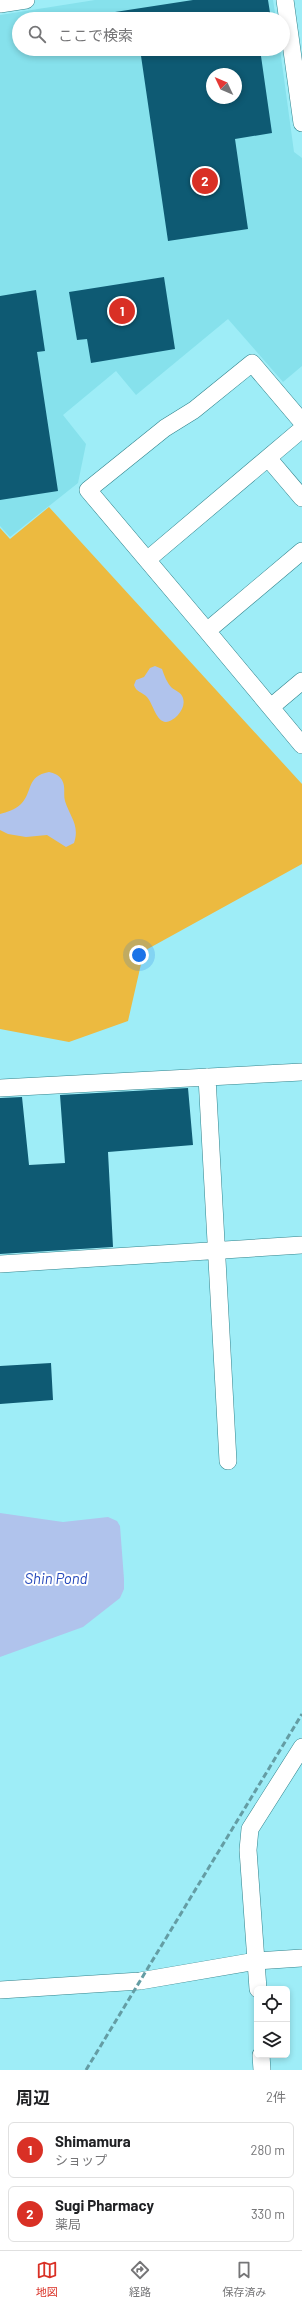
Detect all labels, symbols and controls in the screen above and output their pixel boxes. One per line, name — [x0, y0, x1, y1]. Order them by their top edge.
search box — [12, 12, 290, 56]
icon: search — [26, 23, 48, 45]
text: ここで検索 — [58, 26, 133, 44]
north arrow — [206, 68, 242, 104]
pin: 2 — [192, 166, 218, 196]
pin: 1 — [109, 296, 135, 326]
your location — [129, 945, 149, 965]
water label: Shin Pond — [25, 1569, 87, 1587]
map controls — [254, 1986, 290, 2058]
button: locate — [254, 1986, 290, 2022]
button: layers — [254, 2022, 290, 2058]
text: 周辺 — [16, 2087, 50, 2107]
text: 2件 — [266, 2089, 286, 2105]
text: Shimamura — [55, 2132, 131, 2150]
text: 1 — [28, 2142, 32, 2158]
text: 280 m — [251, 2142, 285, 2158]
text: ショップ — [55, 2152, 107, 2168]
text: Sugi Pharmacy — [55, 2196, 154, 2214]
text: 2 — [26, 2206, 34, 2222]
text: 330 m — [251, 2206, 285, 2222]
text: 薬局 — [55, 2216, 81, 2232]
tab: 地図 — [36, 2259, 58, 2299]
tab: 経路 — [129, 2259, 151, 2299]
tab: 保存済み — [222, 2259, 266, 2299]

